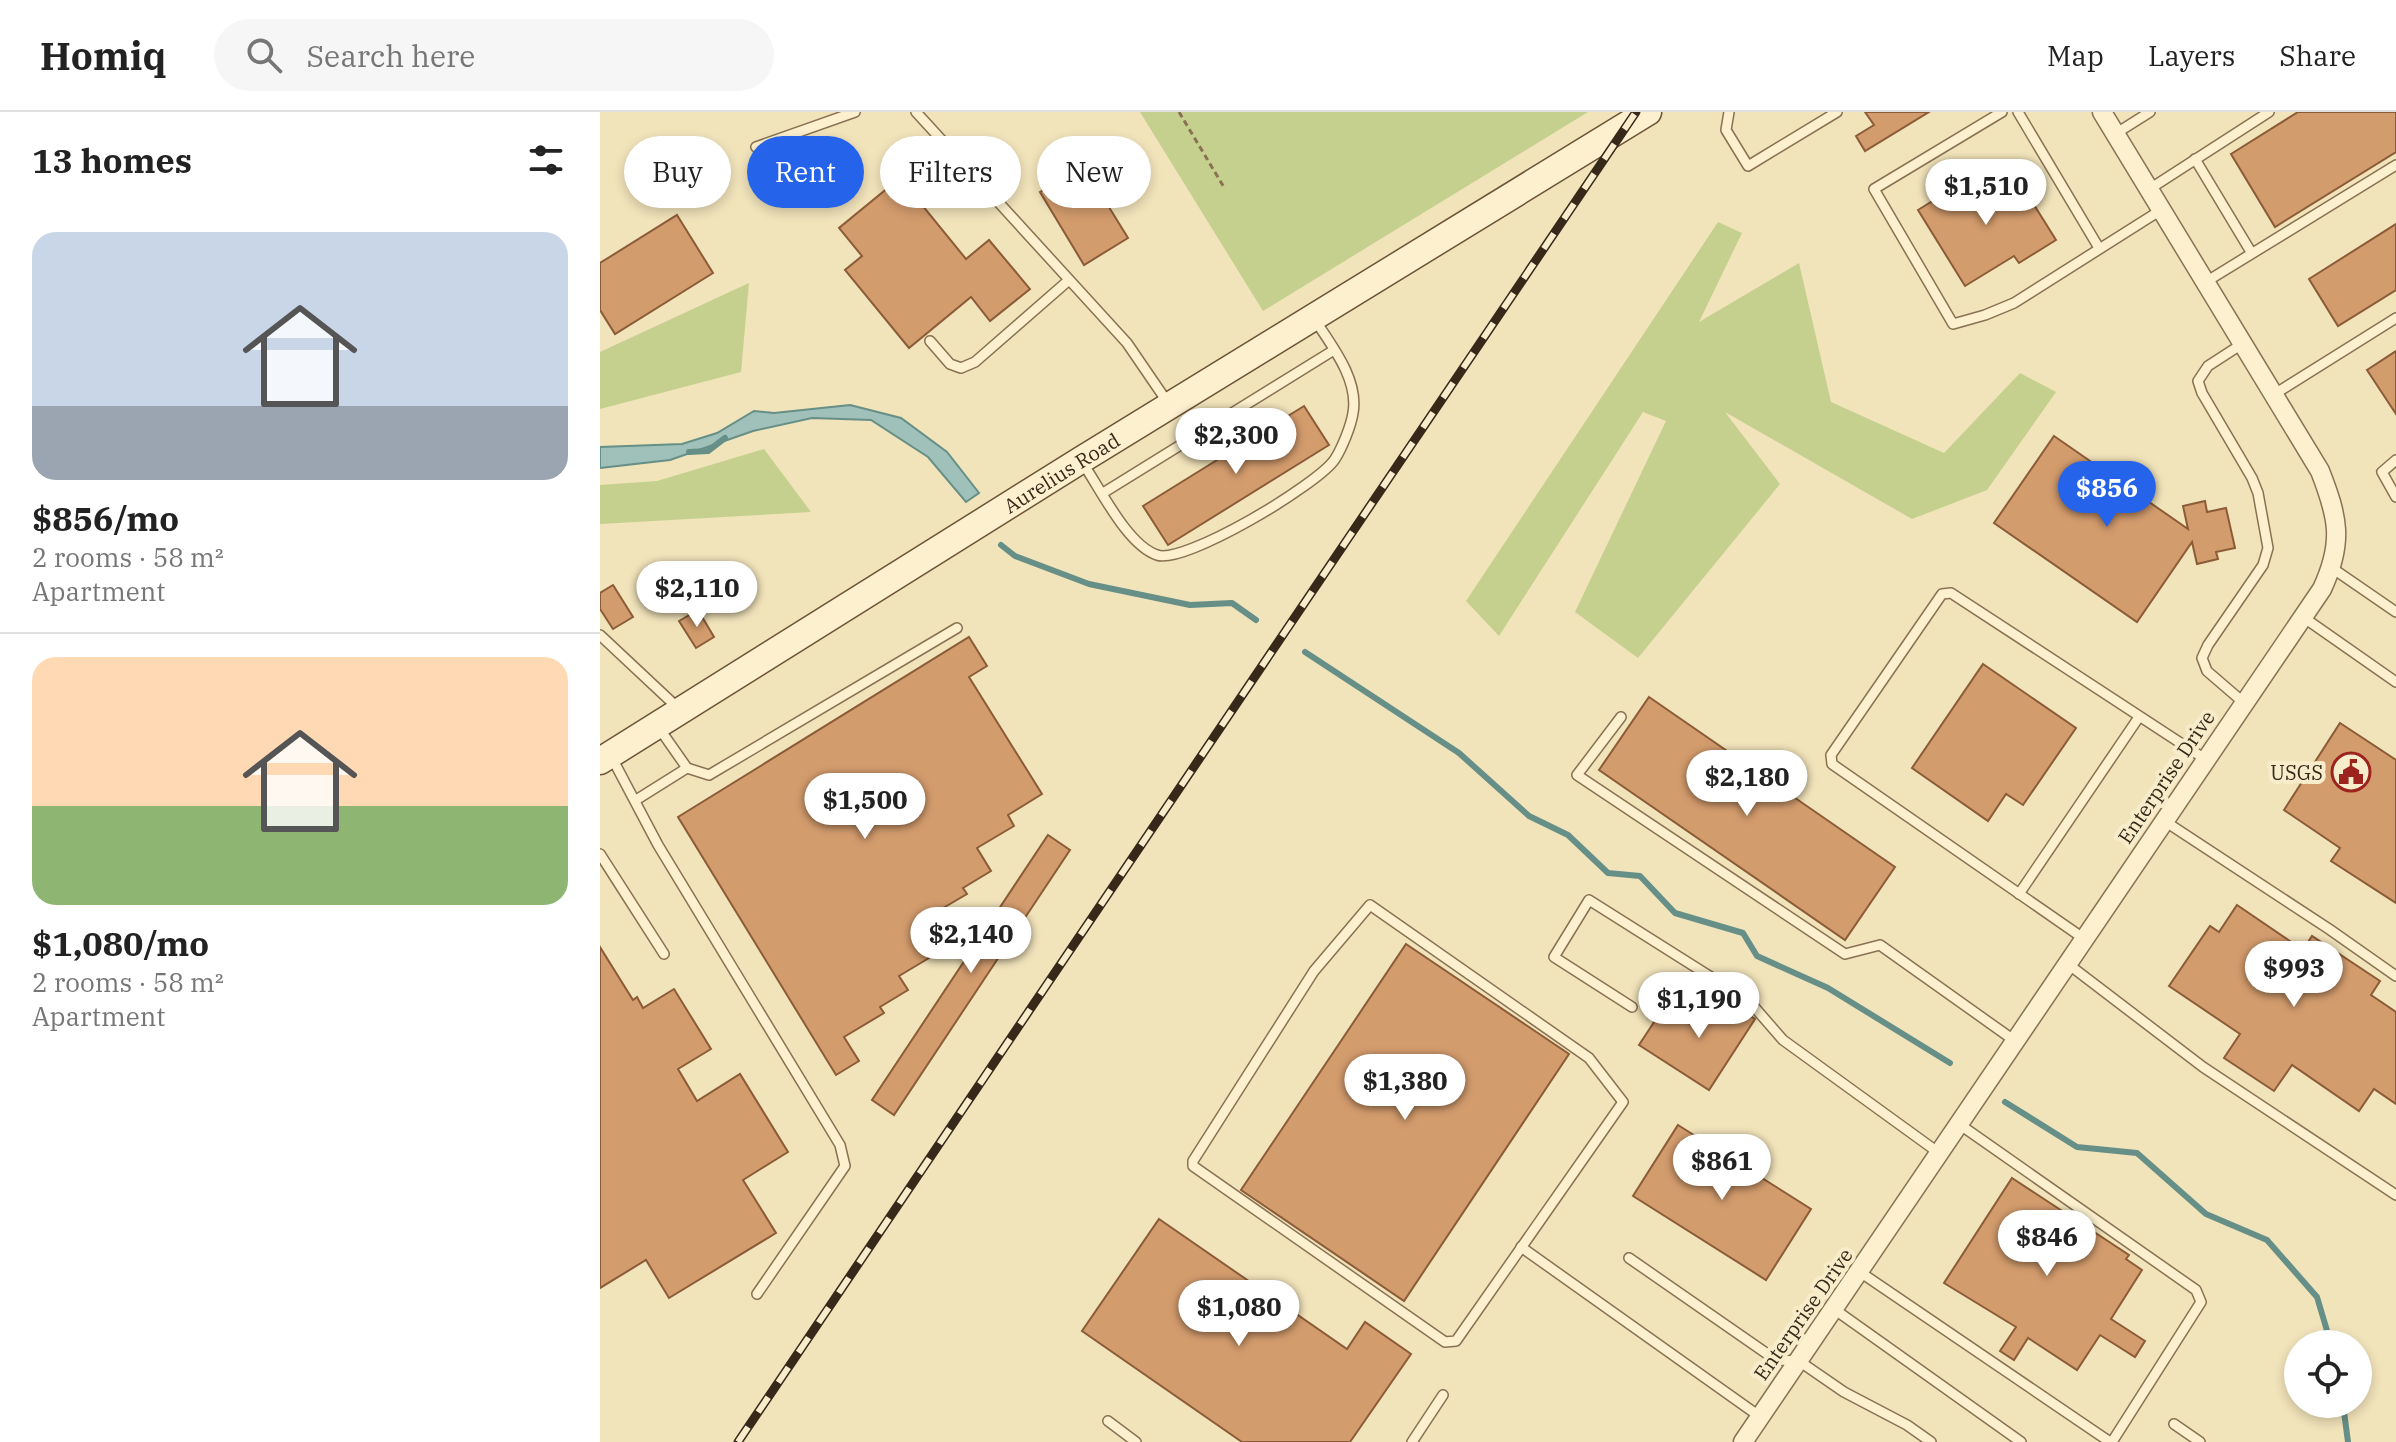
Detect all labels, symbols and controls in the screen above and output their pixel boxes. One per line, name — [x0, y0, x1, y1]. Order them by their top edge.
search box — [214, 19, 774, 91]
text: Homiq — [40, 31, 166, 80]
icon: search — [242, 33, 286, 77]
text: Search here — [306, 36, 475, 75]
text: Map — [2047, 37, 2104, 74]
text: Layers — [2148, 37, 2235, 74]
text: Share — [2279, 37, 2356, 74]
chip: Buy — [624, 136, 731, 208]
chip: Rent — [747, 136, 864, 208]
chip: Filters — [880, 136, 1021, 208]
chip: New — [1037, 136, 1151, 208]
text: 13 homes — [32, 138, 192, 182]
icon: filters — [524, 138, 568, 182]
pin: $1,510 — [1921, 159, 2051, 227]
text: $1,510 — [1943, 168, 2029, 202]
icon: home — [228, 284, 372, 428]
pin: $2,300 — [1171, 408, 1301, 476]
text: $2,300 — [1193, 417, 1279, 451]
street label: Aurelius Road — [998, 426, 1124, 519]
pin: $856 — [2060, 461, 2154, 529]
text: $856 — [2076, 470, 2138, 504]
text: $856/mo — [32, 496, 179, 540]
text: 2 rooms · 58 m² — [32, 540, 224, 574]
pin: $2,110 — [632, 561, 762, 629]
text: $2,110 — [654, 570, 740, 604]
text: Apartment — [32, 574, 165, 608]
street label: Enterprise Drive — [2111, 705, 2221, 849]
icon: home — [228, 709, 372, 853]
pin: $2,180 — [1682, 750, 1812, 818]
public building icon: USGS — [2330, 751, 2372, 793]
text: $2,180 — [1704, 759, 1790, 793]
place label: USGS — [2270, 759, 2323, 786]
pin: $1,500 — [800, 773, 930, 841]
text: $1,500 — [822, 782, 908, 816]
pin: $2,140 — [906, 907, 1036, 975]
text: $2,140 — [928, 916, 1014, 950]
text: $1,080/mo — [32, 921, 209, 965]
pin: $993 — [2247, 941, 2341, 1009]
text: $993 — [2263, 950, 2325, 984]
text: 2 rooms · 58 m² — [32, 965, 224, 999]
pin: $1,190 — [1634, 972, 1764, 1040]
text: $1,190 — [1656, 981, 1742, 1015]
text: Apartment — [32, 999, 165, 1033]
pin: $1,380 — [1340, 1054, 1470, 1122]
text: $1,380 — [1362, 1063, 1448, 1097]
pin: $861 — [1675, 1134, 1769, 1202]
text: $861 — [1691, 1143, 1753, 1177]
pin: $846 — [2000, 1210, 2094, 1278]
text: $846 — [2016, 1219, 2078, 1253]
street label: Enterprise Drive — [1747, 1243, 1859, 1385]
pin: $1,080 — [1174, 1280, 1304, 1348]
text: $1,080 — [1196, 1289, 1282, 1323]
map controls — [2284, 1330, 2372, 1418]
button: locate — [2284, 1330, 2372, 1418]

